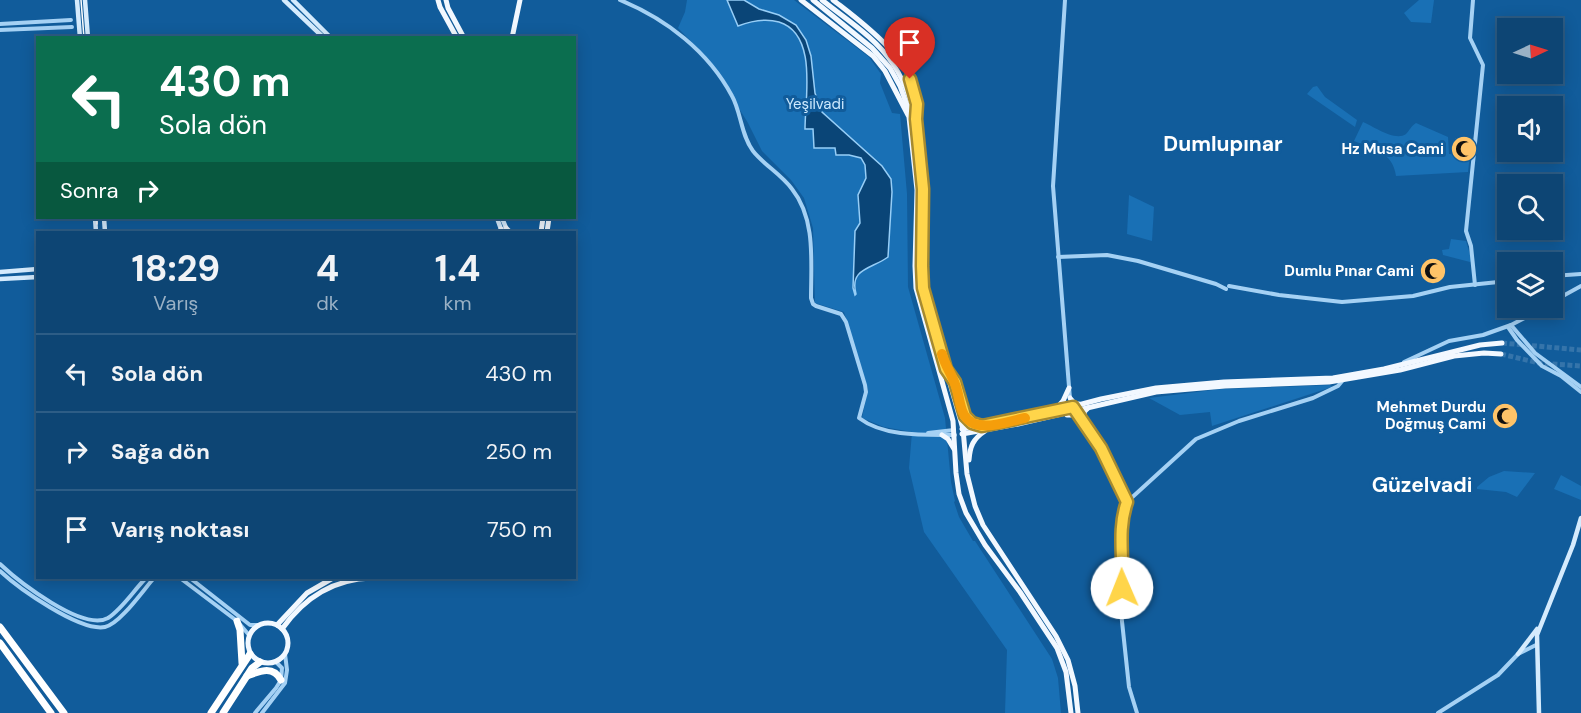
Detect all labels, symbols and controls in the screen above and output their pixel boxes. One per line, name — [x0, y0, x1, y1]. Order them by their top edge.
pin — [884, 17, 935, 79]
north arrow — [1497, 18, 1563, 84]
map controls — [1497, 18, 1563, 318]
icon: arrive — [893, 26, 926, 59]
text: 430 m — [159, 54, 291, 109]
icon: left — [60, 60, 138, 138]
park label: Yeşilvadi — [786, 94, 844, 114]
button: sound — [1497, 96, 1563, 162]
text: Sola dön — [159, 107, 267, 142]
district label: Dumlupınar — [1163, 130, 1283, 158]
mosque icon: Hz Musa Cami — [1449, 134, 1479, 164]
place label: Hz Musa Cami — [1342, 139, 1444, 159]
icon: right — [131, 174, 164, 207]
button: search — [1497, 174, 1563, 240]
text: Sonra — [60, 176, 119, 205]
text: 18:29 — [132, 245, 220, 292]
text: 4 — [316, 245, 339, 292]
text: 1.4 — [435, 245, 480, 292]
button: layers — [1497, 252, 1563, 318]
mosque icon: Dumlu Pınar Cami — [1418, 256, 1448, 286]
place label: Dumlu Pınar Cami — [1284, 261, 1414, 281]
text: Varış — [153, 290, 198, 316]
text: dk — [316, 290, 339, 316]
text: km — [444, 290, 472, 316]
icon: left — [60, 357, 93, 390]
text: Sola dön — [111, 359, 203, 388]
text: 430 m — [485, 359, 552, 388]
place label: Mehmet Durdu Doğmuş Cami — [1376, 397, 1486, 434]
mosque icon: Mehmet Durdu Doğmuş Cami — [1490, 401, 1520, 431]
icon: right — [60, 435, 93, 468]
text: Sağa dön — [111, 437, 210, 466]
text: 250 m — [485, 437, 552, 466]
district label: Güzelvadi — [1372, 471, 1472, 499]
icon: arrive — [60, 513, 93, 546]
text: Varış noktası — [111, 515, 249, 544]
text: 750 m — [487, 515, 552, 544]
position arrow — [1090, 556, 1154, 620]

